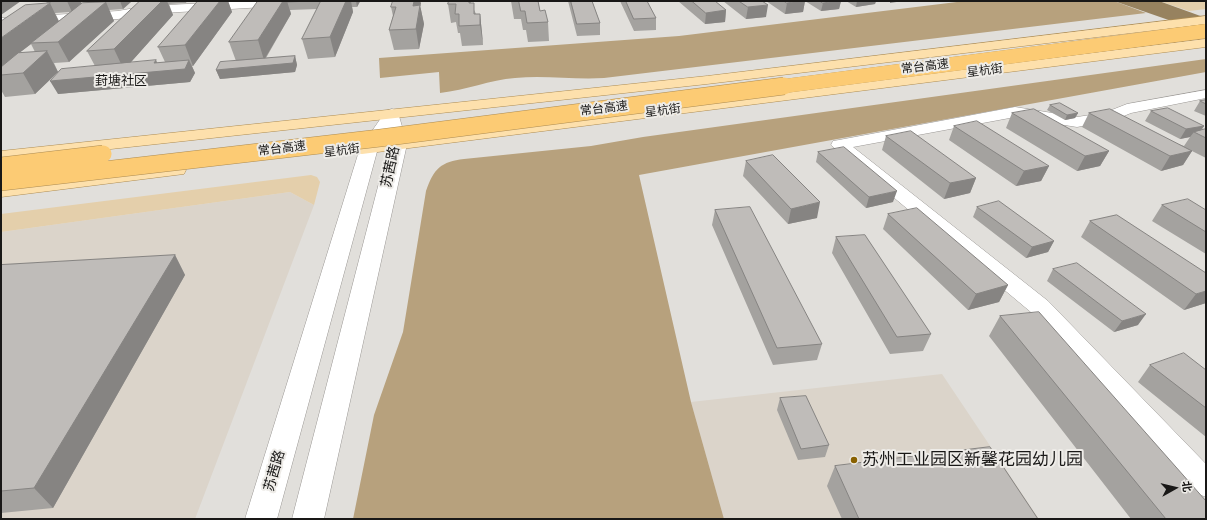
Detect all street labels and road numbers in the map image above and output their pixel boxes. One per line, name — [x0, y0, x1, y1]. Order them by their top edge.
street label: 常台高速 — [900, 57, 950, 77]
street label: 星杭街 — [966, 62, 1004, 80]
street label: 常台高速 — [579, 99, 629, 119]
street label: 星杭街 — [644, 102, 682, 120]
street label: 常台高速 — [257, 139, 307, 159]
street label: 星杭街 — [323, 142, 361, 160]
street label: 苏茜路 — [378, 145, 404, 189]
street label: 苏茜路 — [261, 448, 289, 494]

